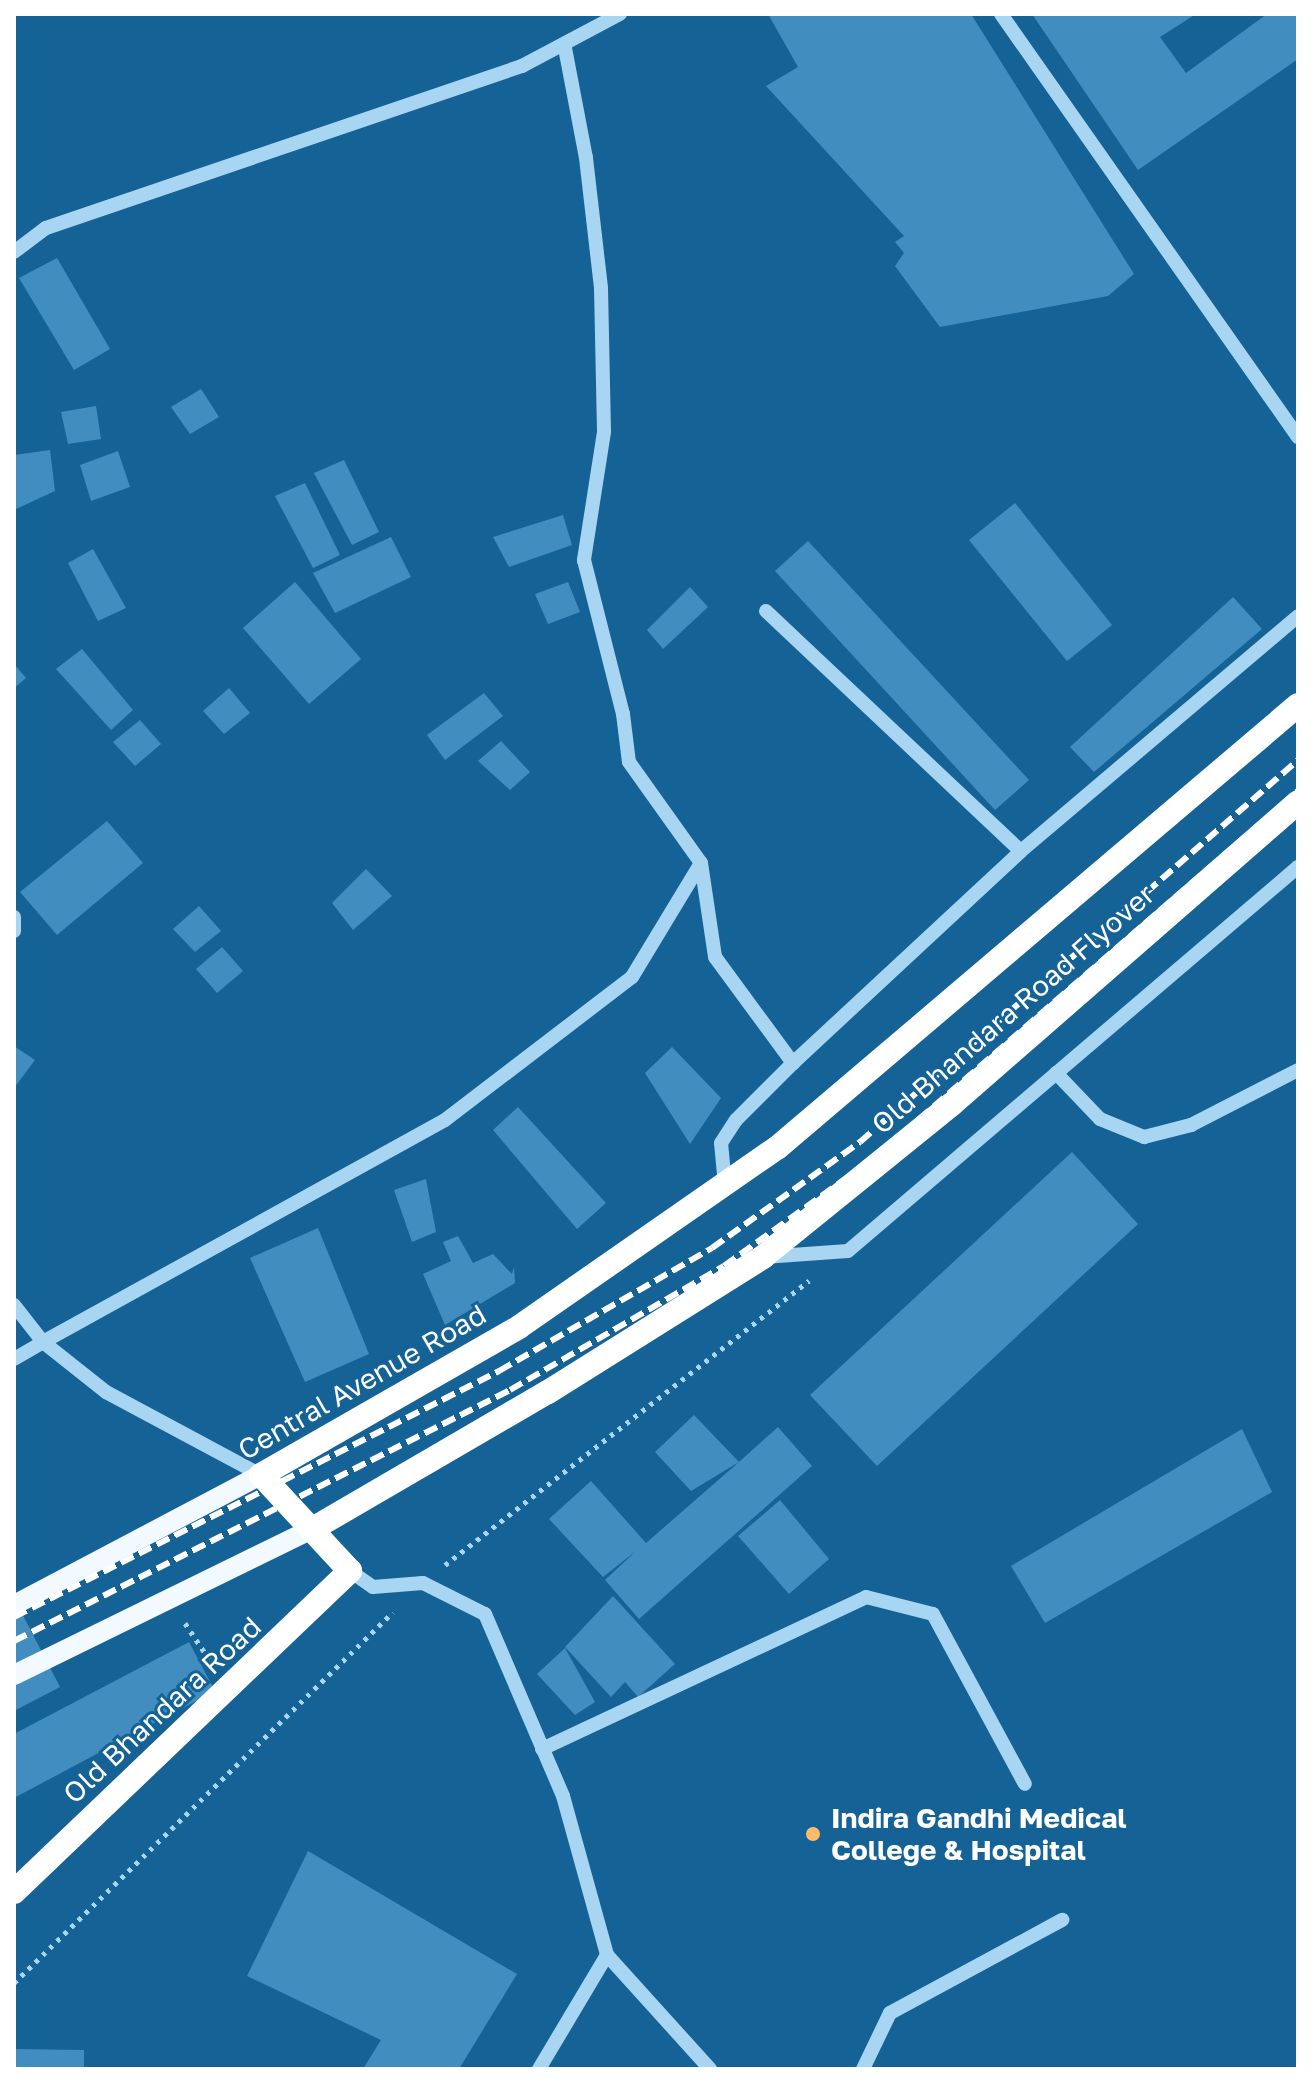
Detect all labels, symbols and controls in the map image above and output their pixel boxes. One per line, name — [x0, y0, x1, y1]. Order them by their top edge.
street label: Old Bhandara Road Flyover — [865, 877, 1161, 1141]
street label: Central Avenue Road — [232, 1297, 492, 1467]
street label: Old Bhandara Road — [56, 1610, 268, 1810]
place label: Indira Gandhi Medical College & Hospital — [831, 1801, 1127, 1867]
marker: Indira Gandhi Medical College & Hospital — [802, 1823, 824, 1845]

